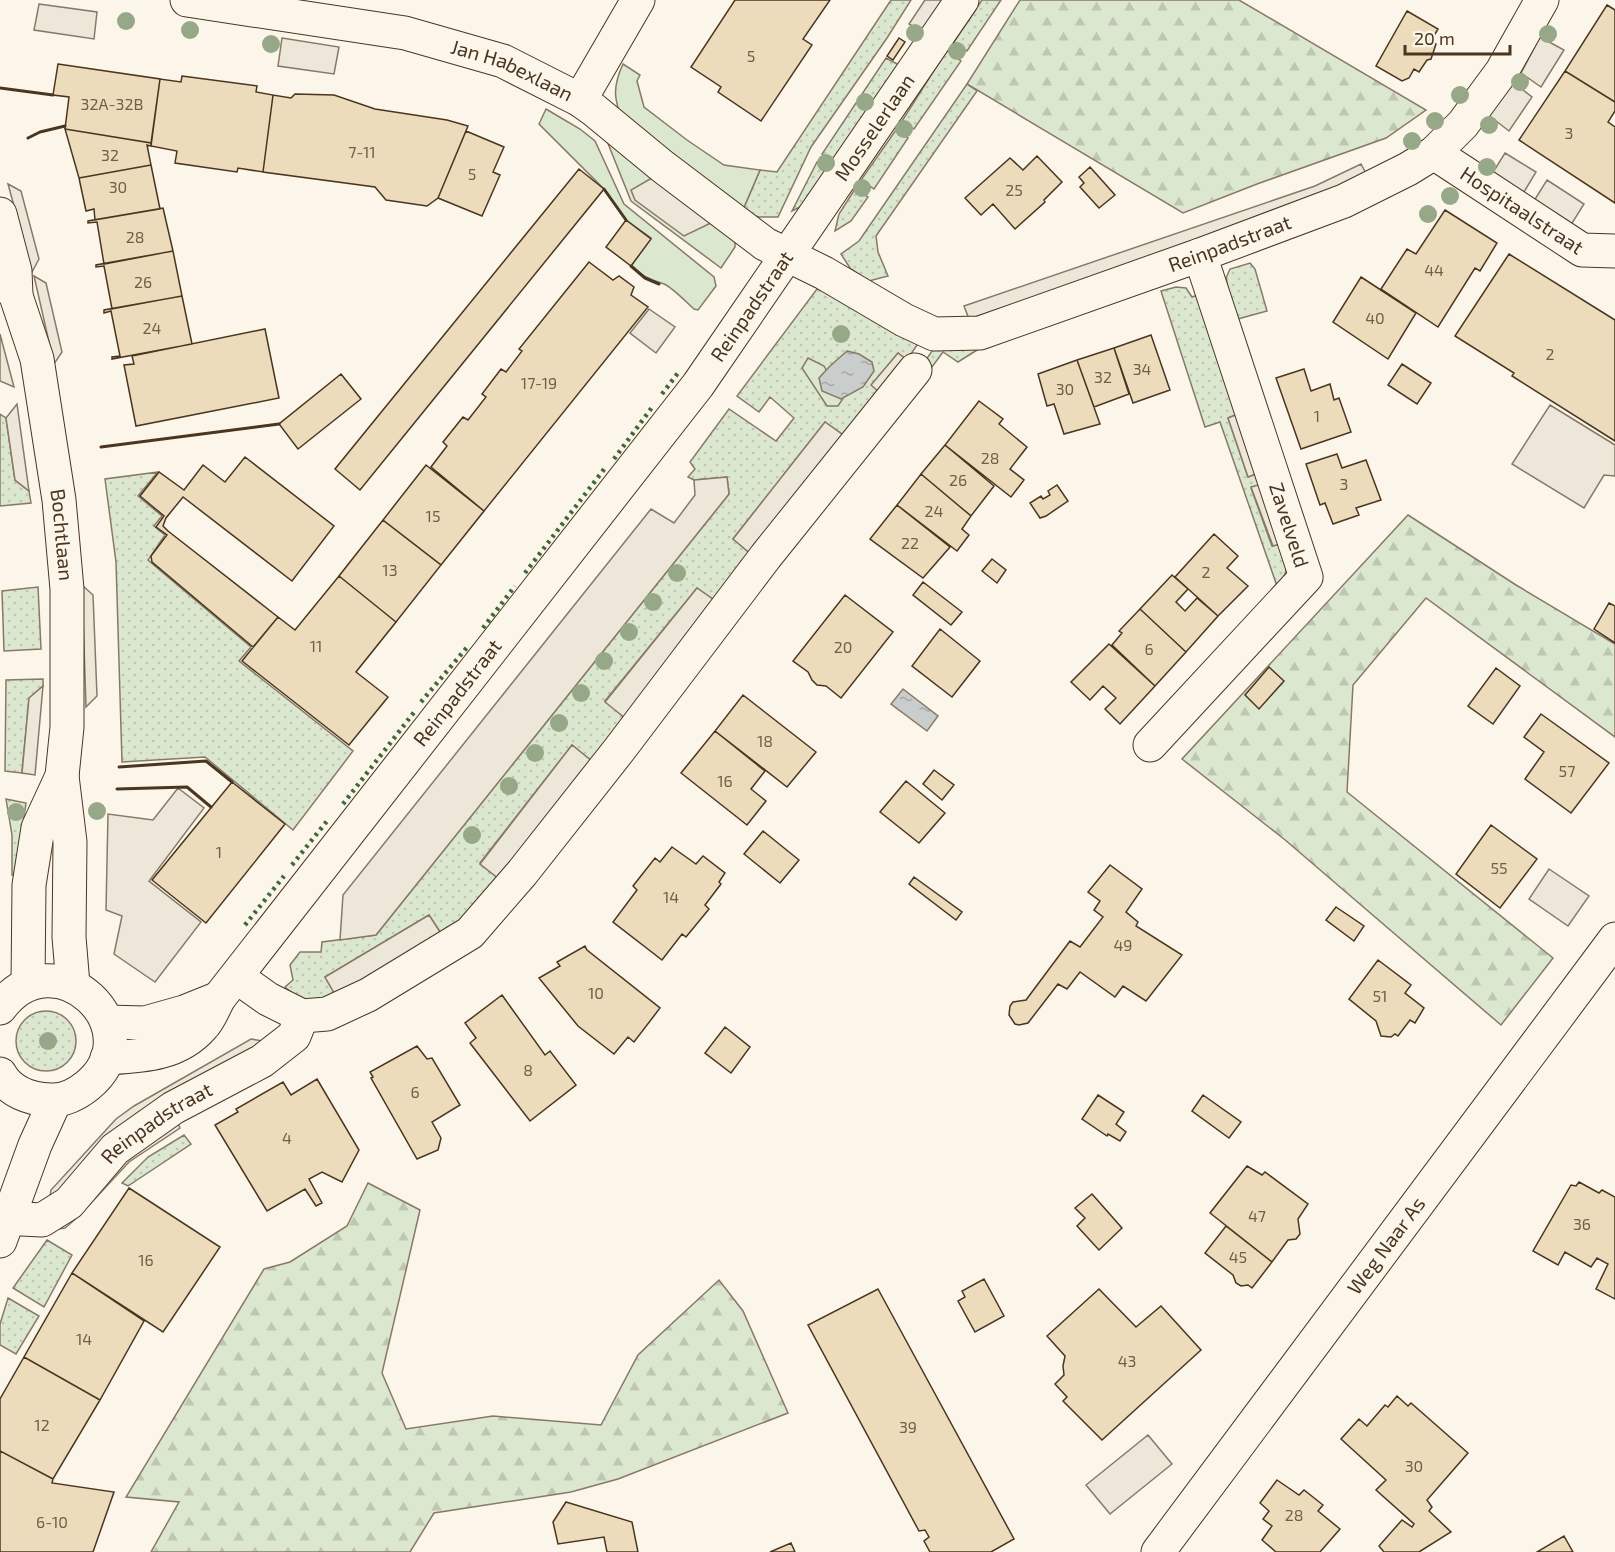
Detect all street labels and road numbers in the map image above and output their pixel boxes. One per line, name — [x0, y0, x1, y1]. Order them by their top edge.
street label: Jan Habexlaan — [448, 34, 577, 106]
street label: Mosselerlaan — [829, 69, 919, 185]
street label: Hospitaalstraat — [1456, 161, 1589, 259]
street label: Reinpadstraat — [1165, 209, 1294, 276]
street label: Reinpadstraat — [705, 245, 798, 366]
street label: Zavelveld — [1265, 479, 1315, 570]
street label: Bochtlaan — [46, 487, 79, 582]
street label: Reinpadstraat — [407, 634, 506, 750]
street label: Reinpadstraat — [95, 1076, 216, 1168]
street label: Weg Naar As — [1341, 1192, 1430, 1299]

